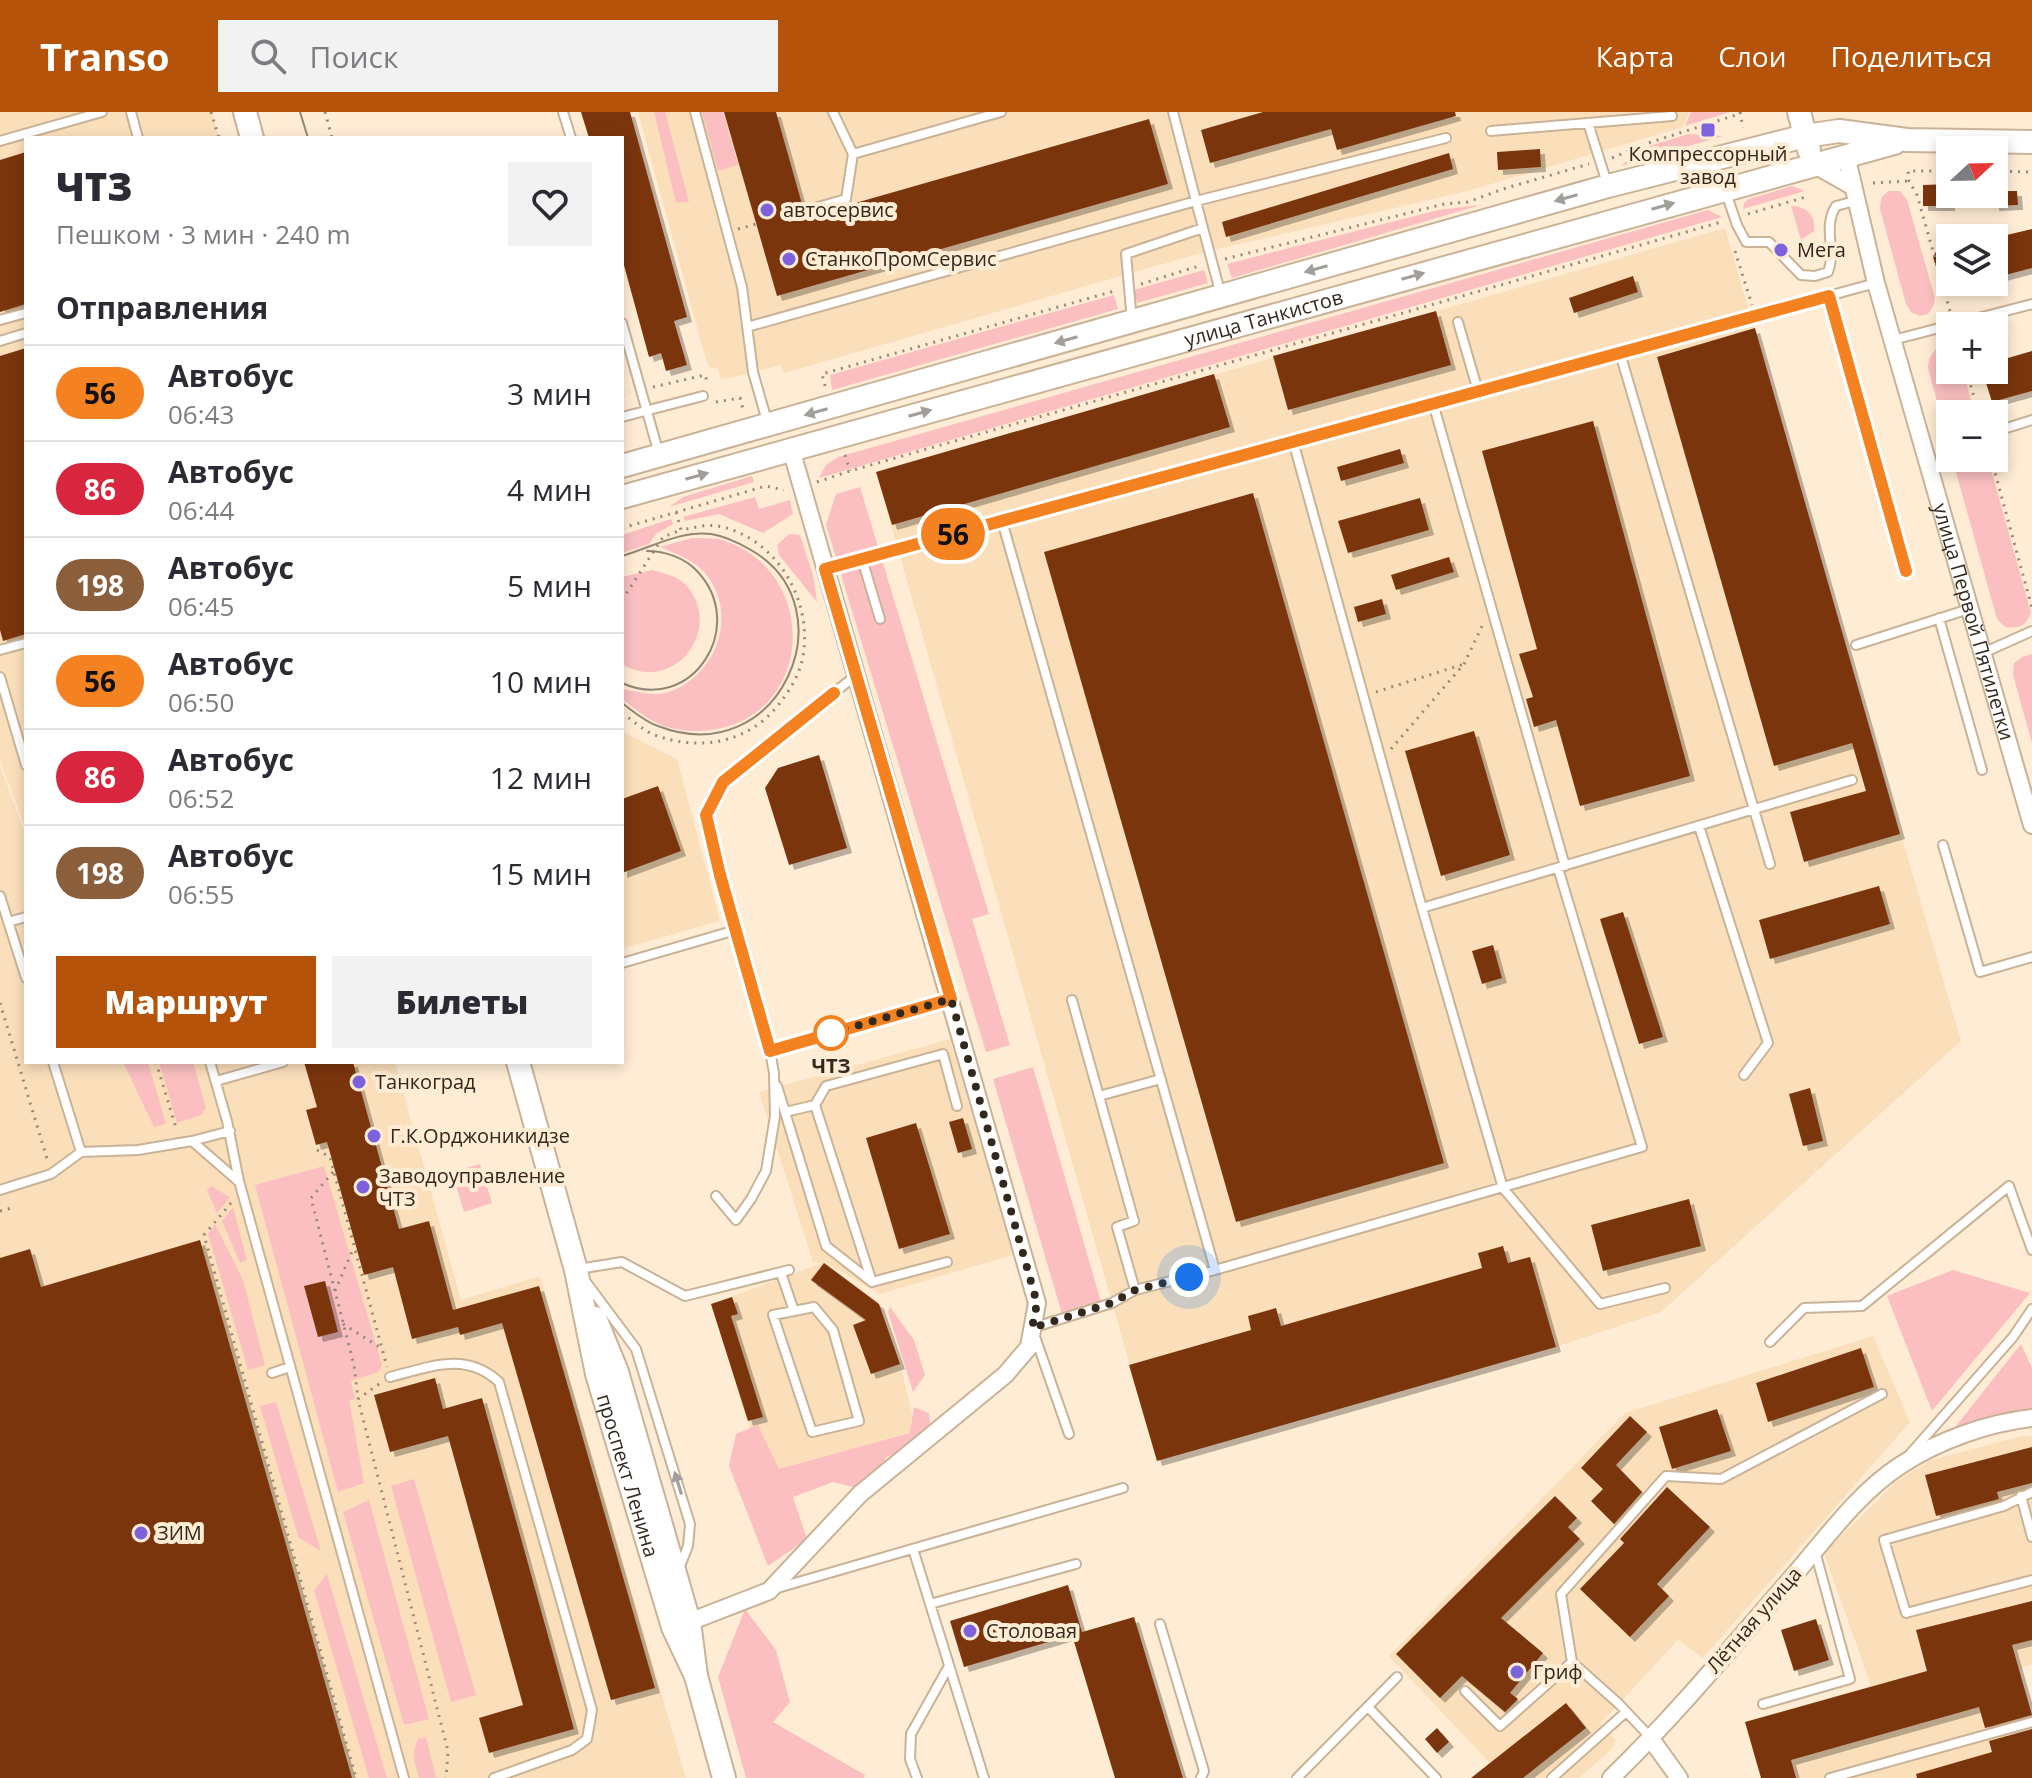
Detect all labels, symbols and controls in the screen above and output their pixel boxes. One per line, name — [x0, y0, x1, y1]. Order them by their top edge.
search box — [218, 20, 778, 92]
text: Transo — [40, 30, 170, 82]
icon: search — [246, 34, 290, 78]
text: Поиск — [310, 36, 398, 77]
text: Карта — [1596, 37, 1674, 75]
text: Слои — [1718, 37, 1787, 75]
text: Поделиться — [1831, 37, 1992, 75]
marker: Компрессорный завод — [1699, 121, 1717, 139]
north arrow — [1936, 136, 2008, 208]
map controls — [1936, 136, 2008, 472]
place label: Компрессорный завод — [1629, 140, 1787, 190]
text: ЧТЗ — [56, 160, 133, 212]
button: heart — [508, 162, 592, 246]
one-way arrow — [1554, 192, 1578, 205]
place label: автосервис — [783, 196, 894, 223]
one-way arrow — [1652, 199, 1676, 212]
marker: автосервис — [758, 201, 776, 219]
text: Пешком · 3 мин · 240 m — [56, 216, 351, 252]
button: layers — [1936, 224, 2008, 296]
place label: Мега — [1797, 236, 1846, 263]
marker: Мега — [1772, 241, 1790, 259]
place label: СтанкоПромСервис — [805, 245, 996, 272]
marker: СтанкоПромСервис — [780, 250, 798, 268]
one-way arrow — [1304, 263, 1328, 276]
one-way arrow — [1400, 269, 1425, 281]
street label: улица Танкистов — [1181, 283, 1346, 353]
text: Отправления — [56, 287, 268, 328]
button: + — [1936, 312, 2008, 384]
one-way arrow — [1054, 334, 1078, 347]
text: Автобус — [168, 355, 294, 396]
text: 3 мин — [507, 373, 592, 414]
text: 56 — [84, 374, 116, 412]
text: 06:43 — [168, 396, 234, 432]
button: − — [1936, 400, 2008, 472]
one-way arrow — [804, 406, 828, 419]
one-way arrow — [908, 406, 932, 419]
text: Автобус — [168, 451, 294, 492]
text: 4 мин — [507, 469, 592, 510]
one-way arrow — [685, 469, 710, 481]
text: 86 — [84, 470, 116, 508]
text: 06:44 — [168, 492, 234, 528]
street label: улица Первой Пятилетки — [1927, 500, 2021, 743]
line badge: 56 — [917, 508, 989, 560]
text: 56 — [937, 515, 969, 553]
text: Автобус — [168, 547, 294, 588]
text: 5 мин — [507, 565, 592, 606]
text: 198 — [76, 566, 124, 604]
text: 06:45 — [168, 588, 234, 624]
text: Автобус — [168, 643, 294, 684]
text: 10 мин — [490, 661, 592, 702]
text: 56 — [84, 662, 116, 700]
text: 06:50 — [168, 684, 234, 720]
text: Автобус — [168, 739, 294, 780]
text: 12 мин — [490, 757, 592, 798]
text: 86 — [84, 758, 116, 796]
text: 06:52 — [168, 780, 234, 816]
text: Автобус — [168, 835, 294, 876]
text: 15 мин — [490, 853, 592, 894]
text: 198 — [76, 854, 124, 892]
text: 06:55 — [168, 876, 234, 912]
button: Маршрут — [56, 956, 316, 1048]
button: Билеты — [332, 956, 592, 1048]
marker: ЧТЗ — [814, 1016, 848, 1050]
place label: ЧТЗ — [811, 1052, 851, 1079]
place label: Танкоград — [375, 1068, 476, 1095]
marker: Танкоград — [350, 1073, 368, 1091]
place label: Г.К.Орджоникидзе — [390, 1122, 570, 1149]
marker: Г.К.Орджоникидзе — [365, 1127, 383, 1145]
place label: Заводоуправление ЧТЗ — [379, 1162, 565, 1212]
marker: Заводоуправление ЧТЗ — [354, 1178, 372, 1196]
your location — [1169, 1257, 1209, 1297]
street label: проспект Ленина — [591, 1390, 665, 1560]
one-way arrow — [671, 1470, 683, 1494]
place label: ЗИМ — [157, 1519, 202, 1546]
marker: ЗИМ — [132, 1524, 150, 1542]
street label: Лётная улица — [1700, 1561, 1807, 1679]
place label: Столовая — [986, 1617, 1077, 1644]
marker: Столовая — [961, 1622, 979, 1640]
place label: Гриф — [1533, 1658, 1583, 1685]
marker: Гриф — [1508, 1663, 1526, 1681]

